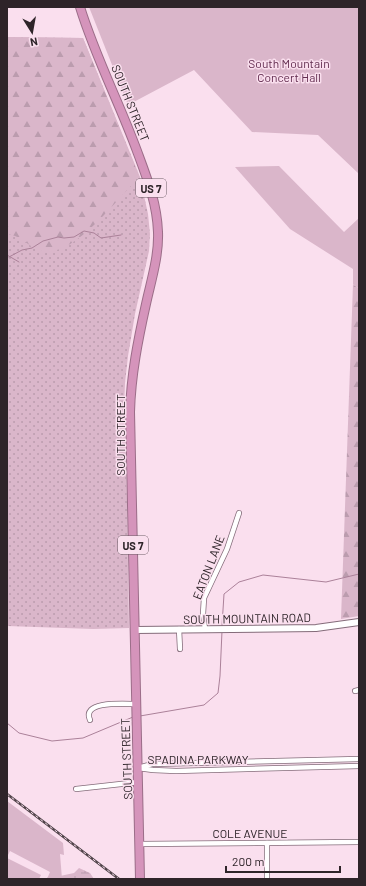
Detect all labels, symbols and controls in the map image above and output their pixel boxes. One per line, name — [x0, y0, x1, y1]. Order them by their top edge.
north arrow — [12, 12, 52, 52]
text: N — [29, 35, 39, 49]
park label: South Mountain Concert Hall — [248, 56, 330, 84]
street label: SOUTH STREET — [109, 63, 153, 144]
road number: US 7 — [136, 179, 166, 197]
street label: SOUTH STREET — [113, 394, 127, 476]
street label: EATON LANE — [189, 533, 227, 601]
road number: US 7 — [118, 536, 148, 554]
street label: SOUTH MOUNTAIN ROAD — [183, 610, 311, 626]
street label: SOUTH STREET — [118, 718, 134, 800]
street label: SPADINA PARKWAY — [148, 752, 249, 766]
street label: COLE AVENUE — [212, 826, 288, 840]
scale bar — [226, 848, 340, 874]
text: 200 m — [232, 854, 264, 868]

